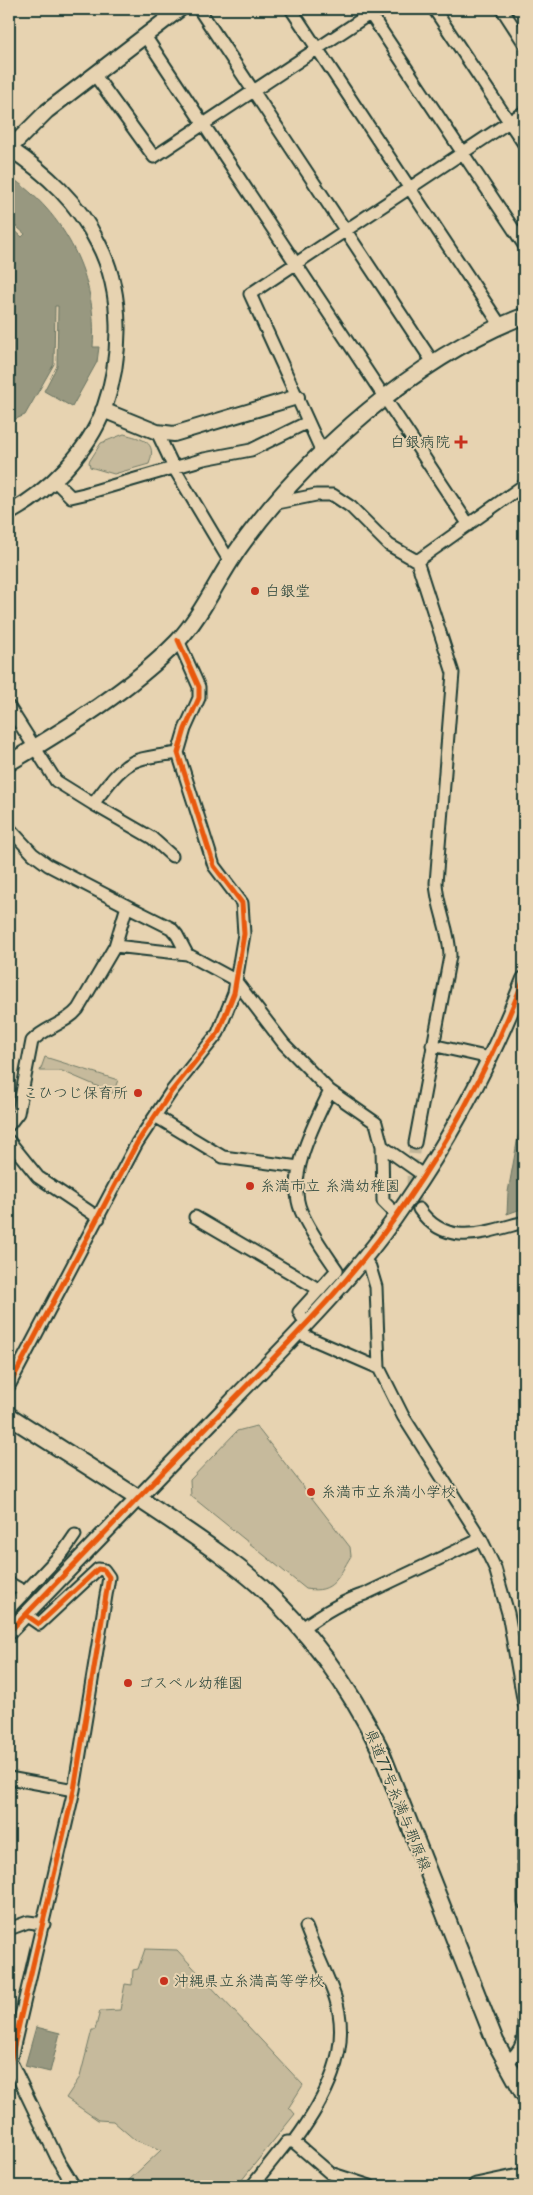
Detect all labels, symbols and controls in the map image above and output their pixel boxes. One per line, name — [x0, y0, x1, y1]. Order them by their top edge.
place label: 白銀病院 — [390, 429, 450, 452]
marker: 白銀病院 — [454, 435, 468, 449]
place label: 白銀堂 — [265, 578, 310, 601]
marker: 白銀堂 — [249, 585, 261, 597]
place label: こひつじ保育所 — [23, 1080, 128, 1103]
marker: こひつじ保育所 — [132, 1087, 144, 1099]
place label: 糸満市立 糸満幼稚園 — [260, 1173, 400, 1196]
marker: 糸満市立 糸満幼稚園 — [244, 1180, 256, 1192]
place label: 糸満市立糸満小学校 — [321, 1479, 456, 1502]
marker: 糸満市立糸満小学校 — [305, 1486, 317, 1498]
place label: ゴスペル幼稚園 — [138, 1670, 243, 1693]
marker: ゴスペル幼稚園 — [122, 1677, 134, 1689]
street label: 県道77号糸満与那原線 — [360, 1725, 438, 1874]
place label: 沖縄県立糸満高等学校 — [174, 1968, 324, 1991]
marker: 沖縄県立糸満高等学校 — [158, 1975, 170, 1987]

